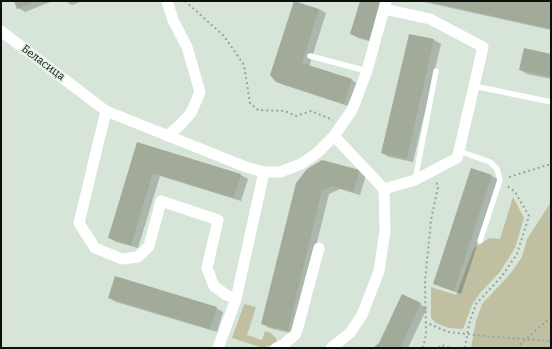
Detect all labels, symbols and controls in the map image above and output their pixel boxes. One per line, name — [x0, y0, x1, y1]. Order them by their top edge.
street label: Беласица — [19, 42, 67, 84]

